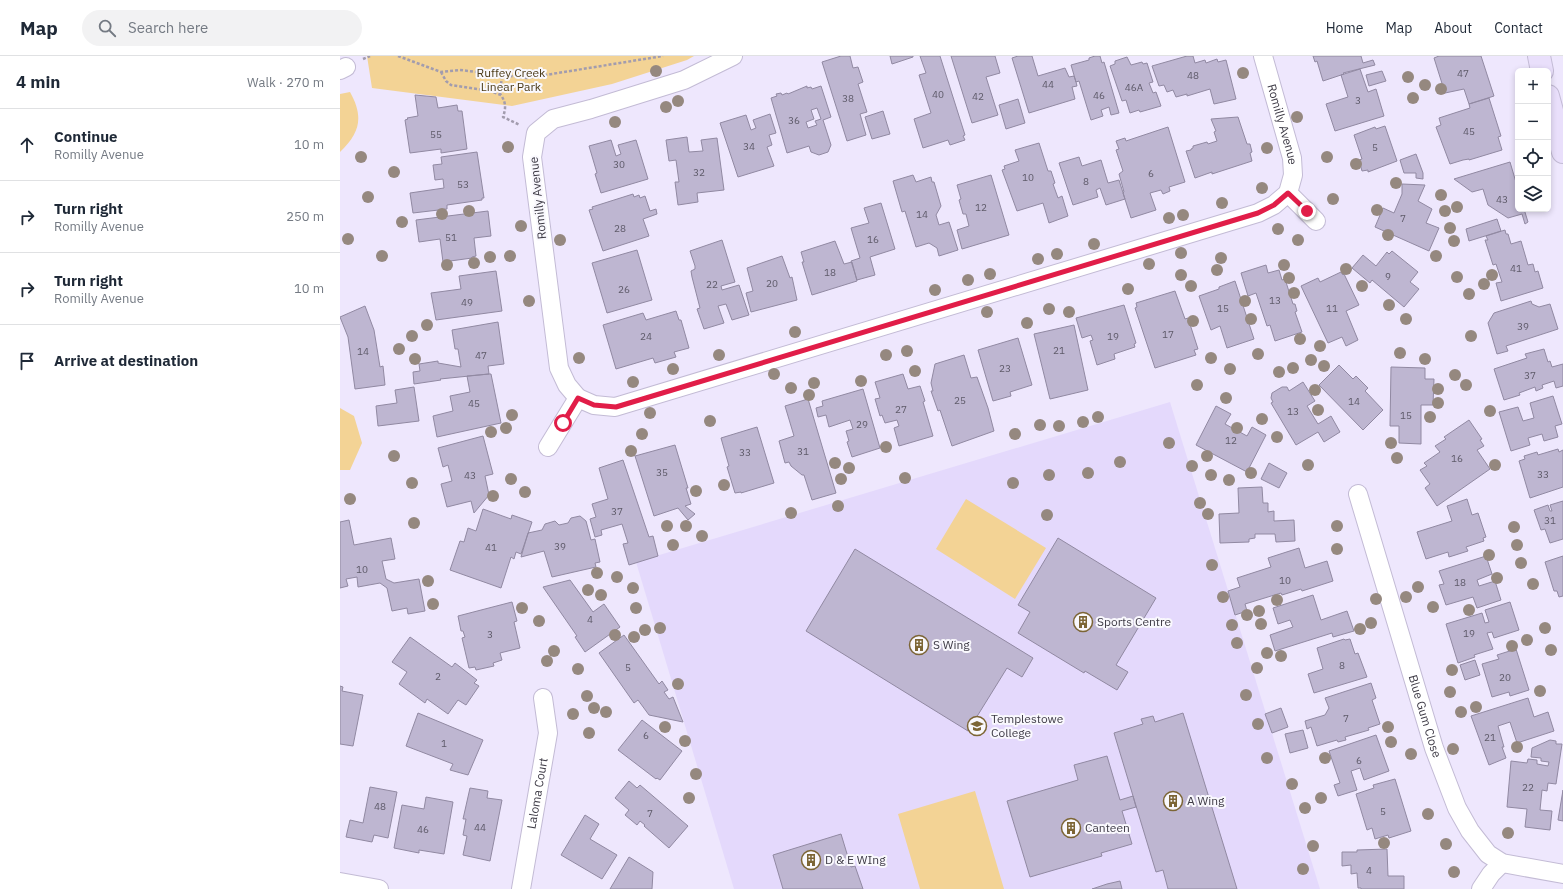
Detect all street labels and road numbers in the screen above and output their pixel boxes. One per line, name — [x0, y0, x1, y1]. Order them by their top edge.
street label: Romilly Avenue — [1264, 82, 1300, 165]
street label: Romilly Avenue — [526, 156, 549, 240]
street label: Blue Gum Close — [1406, 673, 1445, 760]
street label: Laloma Court — [524, 757, 551, 830]

